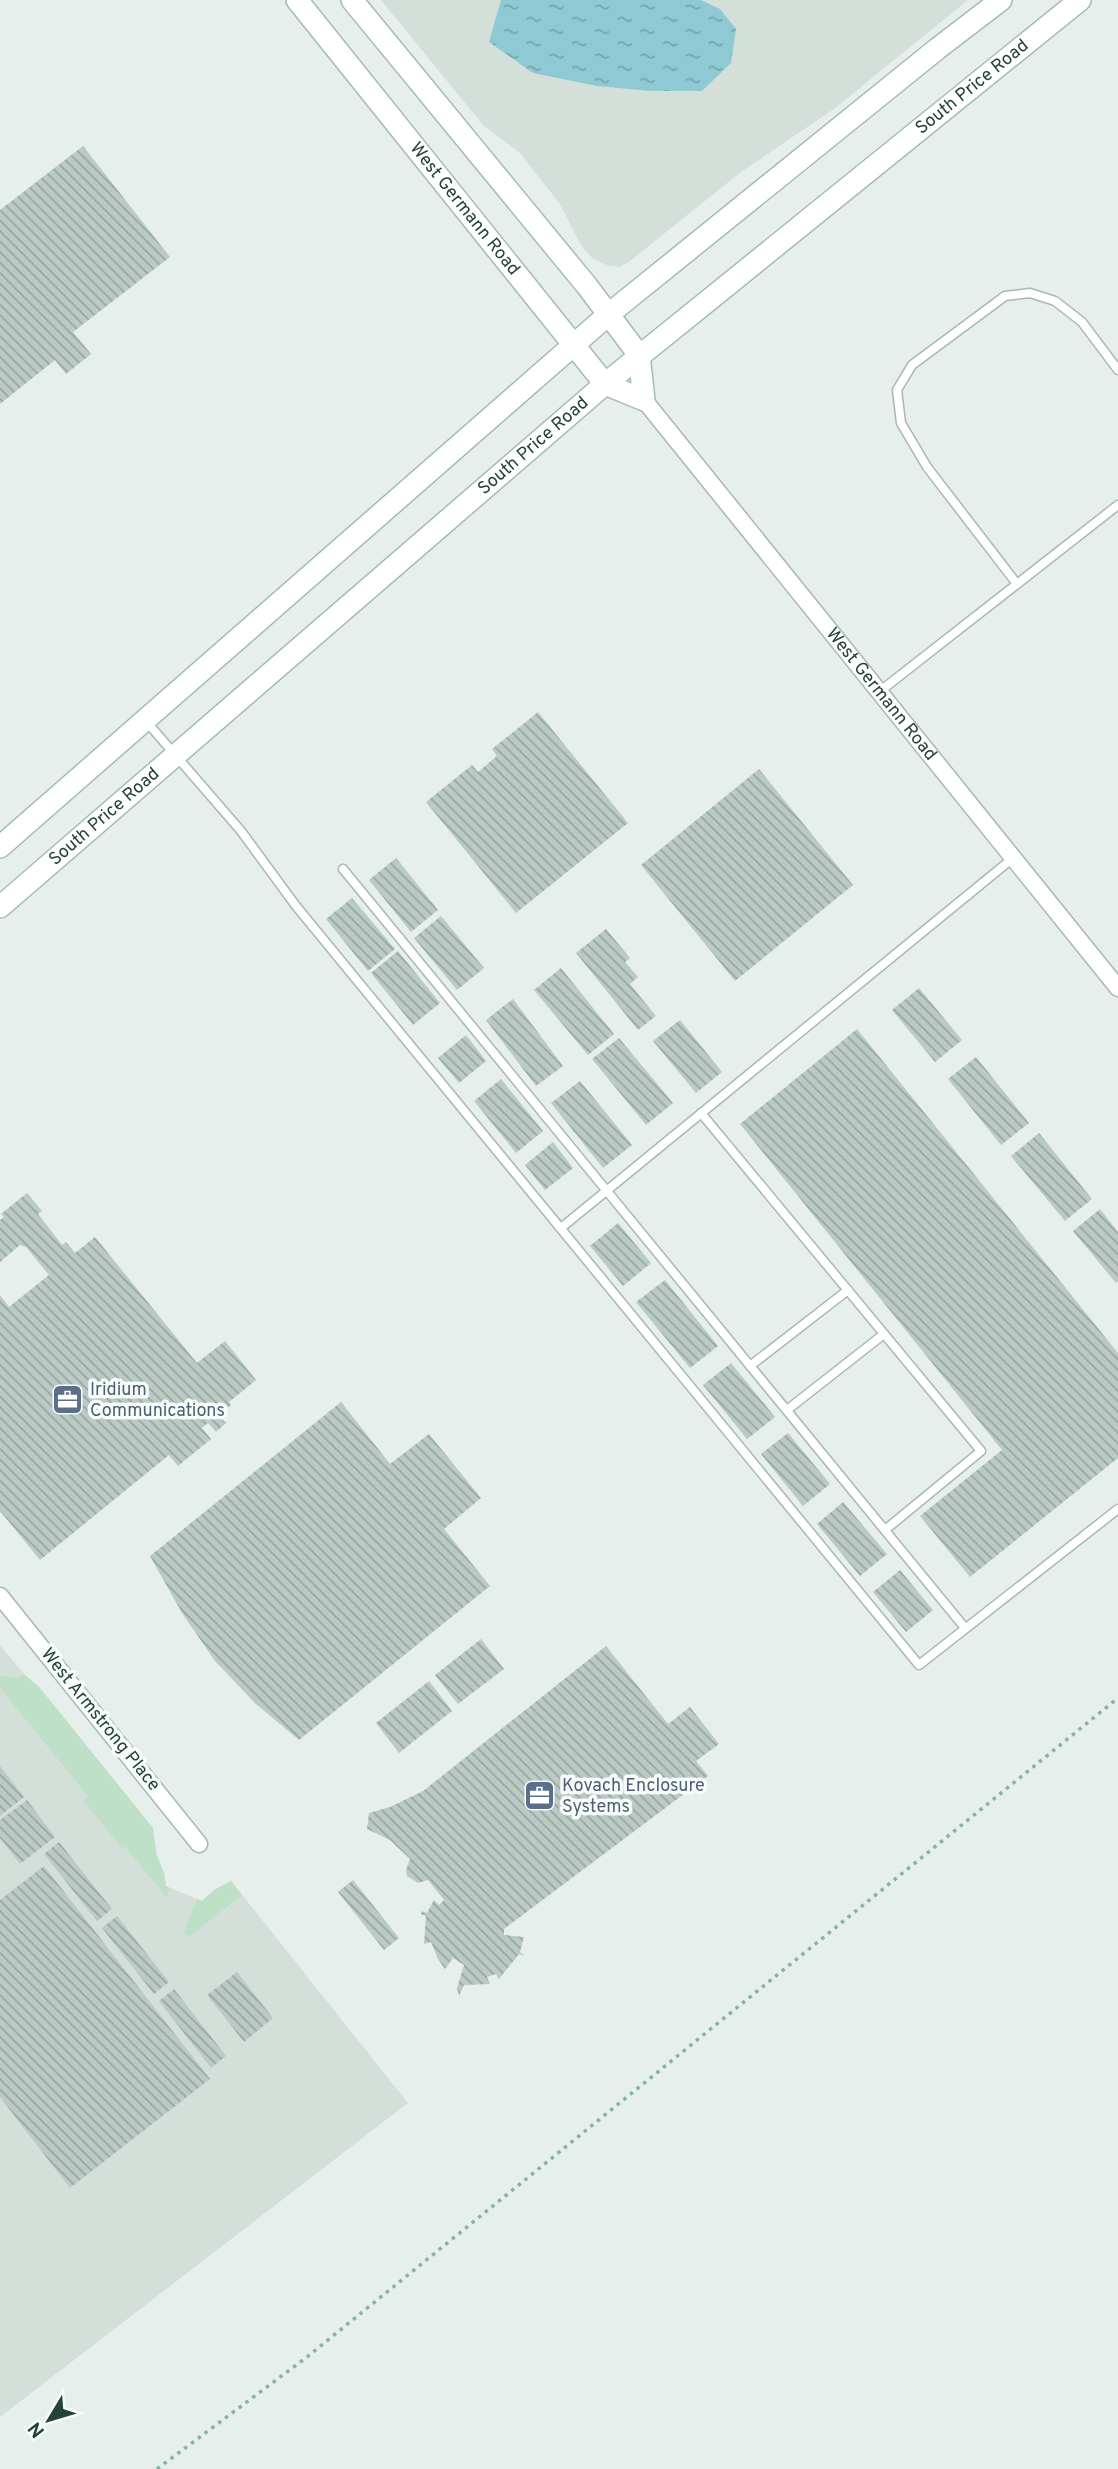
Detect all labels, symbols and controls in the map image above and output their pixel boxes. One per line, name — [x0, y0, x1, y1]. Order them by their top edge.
street label: South Price Road — [911, 34, 1034, 140]
street label: West Germann Road — [404, 138, 525, 280]
street label: South Price Road — [473, 392, 593, 500]
street label: West Germann Road — [821, 623, 942, 765]
street label: South Price Road — [44, 763, 165, 871]
place label: Iridium Communications — [90, 1379, 225, 1423]
office icon: Iridium Communications — [50, 1383, 84, 1417]
street label: West Armstrong Place — [35, 1644, 165, 1796]
place label: Kovach Enclosure Systems — [562, 1775, 705, 1819]
office icon: Kovach Enclosure Systems — [522, 1779, 556, 1813]
north arrow — [14, 2385, 84, 2455]
text: N — [24, 2416, 51, 2442]

